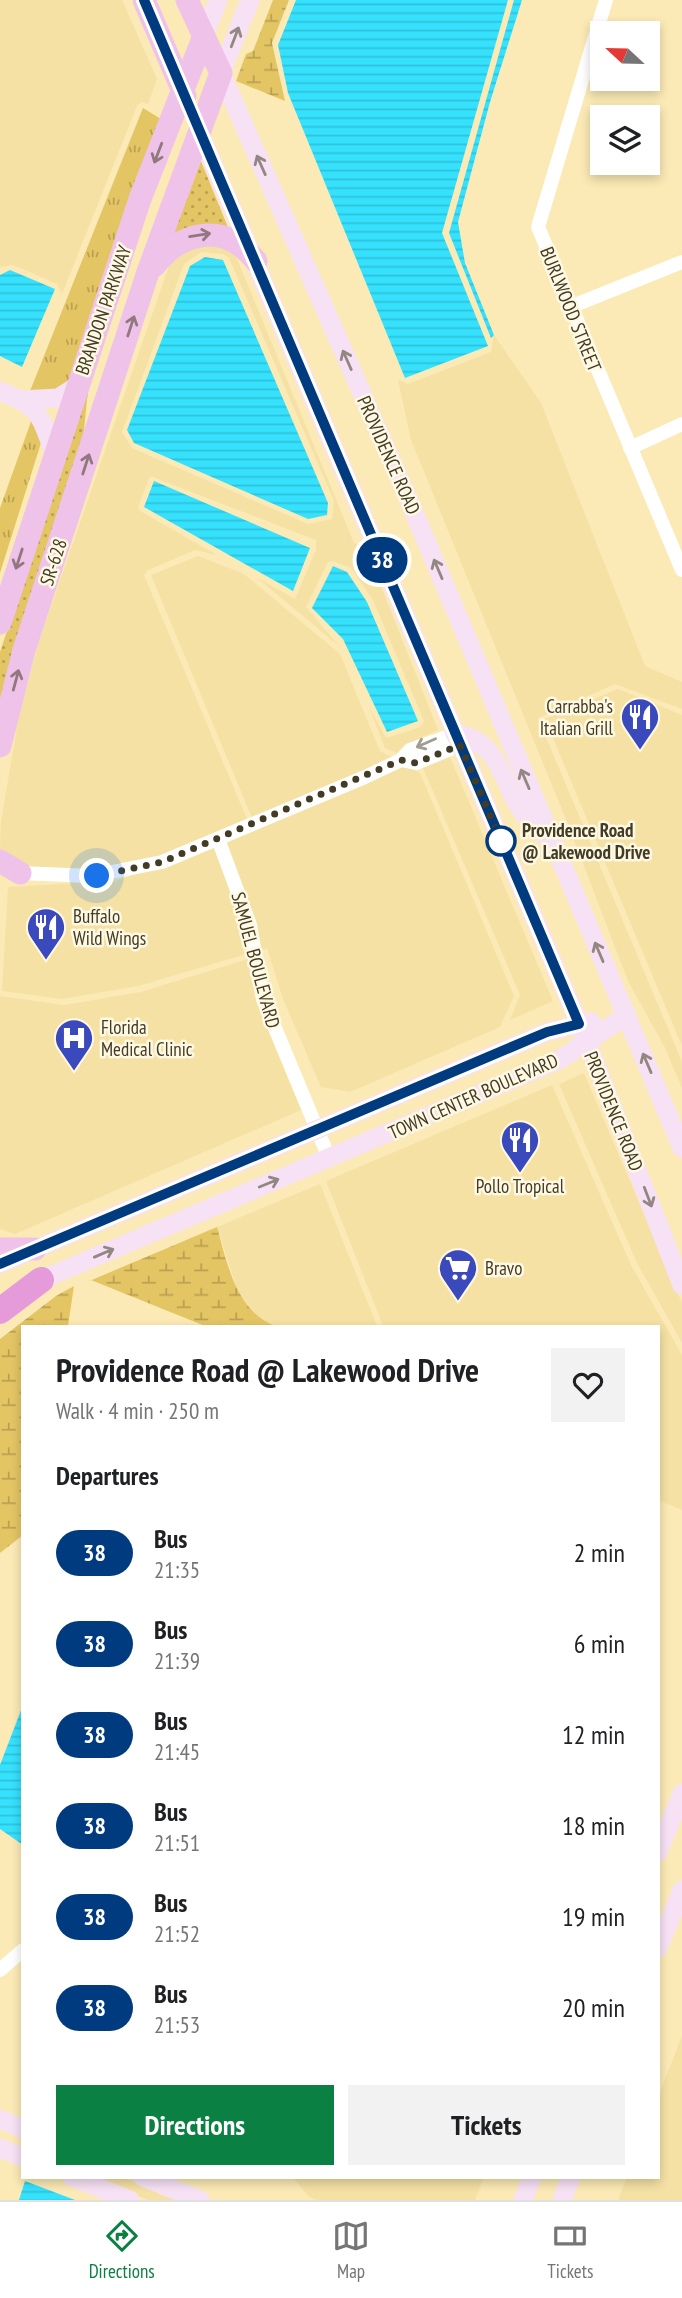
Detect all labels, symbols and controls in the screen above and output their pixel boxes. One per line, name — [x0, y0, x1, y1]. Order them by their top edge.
north arrow — [590, 21, 660, 91]
map controls — [590, 21, 660, 175]
one-way arrow — [230, 26, 243, 48]
button: layers — [590, 105, 660, 175]
one-way arrow — [150, 142, 163, 164]
one-way arrow — [254, 154, 267, 176]
one-way arrow — [188, 229, 211, 242]
street label: BRANDON PARKWAY — [70, 242, 136, 378]
street label: BURLWOOD STREET — [535, 243, 607, 375]
one-way arrow — [125, 315, 138, 337]
one-way arrow — [340, 350, 353, 371]
street label: PROVIDENCE ROAD — [352, 392, 426, 518]
one-way arrow — [81, 453, 93, 475]
street label: SR-628 — [34, 536, 72, 588]
line badge: 38 — [350, 537, 414, 583]
text: 38 — [371, 544, 393, 575]
one-way arrow — [12, 548, 25, 570]
one-way arrow — [431, 559, 444, 580]
one-way arrow — [10, 669, 23, 692]
place label: Carrabba's Italian Grill — [540, 694, 614, 740]
restaurant icon: Carrabba's Italian Grill — [619, 696, 661, 751]
one-way arrow — [415, 737, 437, 750]
one-way arrow — [518, 769, 531, 790]
place label: Providence Road @ Lakewood Drive — [522, 818, 650, 864]
marker: Providence Road @ Lakewood Drive — [486, 826, 516, 856]
your location — [79, 858, 114, 893]
street label: SAMUEL BOULEVARD — [226, 889, 286, 1031]
place label: Buffalo Wild Wings — [73, 904, 146, 950]
restaurant icon: Buffalo Wild Wings — [25, 906, 67, 961]
one-way arrow — [592, 942, 605, 963]
place label: Florida Medical Clinic — [101, 1015, 193, 1061]
hospital icon: Florida Medical Clinic — [53, 1017, 95, 1072]
street label: TOWN CENTER BOULEVARD — [384, 1048, 562, 1144]
street label: PROVIDENCE ROAD — [579, 1048, 649, 1174]
one-way arrow — [640, 1053, 653, 1075]
restaurant icon: Pollo Tropical — [499, 1119, 541, 1174]
place label: Pollo Tropical — [476, 1174, 565, 1198]
one-way arrow — [258, 1176, 279, 1189]
one-way arrow — [643, 1186, 656, 1207]
one-way arrow — [93, 1246, 114, 1259]
supermarket icon: Bravo — [437, 1247, 479, 1302]
place label: Bravo — [485, 1256, 522, 1280]
text: Providence Road @ Lakewood Drive — [56, 1348, 479, 1391]
button: heart — [551, 1348, 625, 1422]
text: Walk · 4 min · 250 m — [56, 1396, 219, 1425]
text: Departures — [56, 1459, 159, 1492]
text: Bus — [154, 1522, 187, 1555]
text: 2 min — [574, 1536, 625, 1569]
text: 38 — [83, 1537, 106, 1568]
text: 21:35 — [154, 1555, 200, 1584]
text: Bus — [154, 1613, 187, 1646]
text: 6 min — [574, 1627, 625, 1660]
text: 38 — [83, 1628, 106, 1659]
text: 21:39 — [154, 1646, 200, 1675]
text: Bus — [154, 1704, 187, 1737]
text: 12 min — [562, 1718, 625, 1751]
text: 38 — [83, 1719, 106, 1750]
text: 21:45 — [154, 1737, 200, 1766]
text: Bus — [154, 1795, 187, 1828]
text: 18 min — [562, 1809, 625, 1842]
text: 38 — [83, 1810, 106, 1841]
text: 21:51 — [154, 1828, 200, 1857]
text: Bus — [154, 1886, 187, 1919]
text: 19 min — [562, 1900, 625, 1933]
text: 38 — [83, 1901, 106, 1932]
text: 21:52 — [154, 1919, 200, 1948]
text: Bus — [154, 1977, 187, 2010]
text: 20 min — [562, 1991, 625, 2024]
text: 38 — [83, 1992, 106, 2023]
text: 21:53 — [154, 2010, 200, 2039]
button: Directions — [56, 2085, 334, 2165]
button: Tickets — [348, 2085, 625, 2165]
tab: Directions — [89, 2217, 155, 2283]
tab: Map — [332, 2217, 370, 2283]
tab: Tickets — [547, 2217, 593, 2283]

